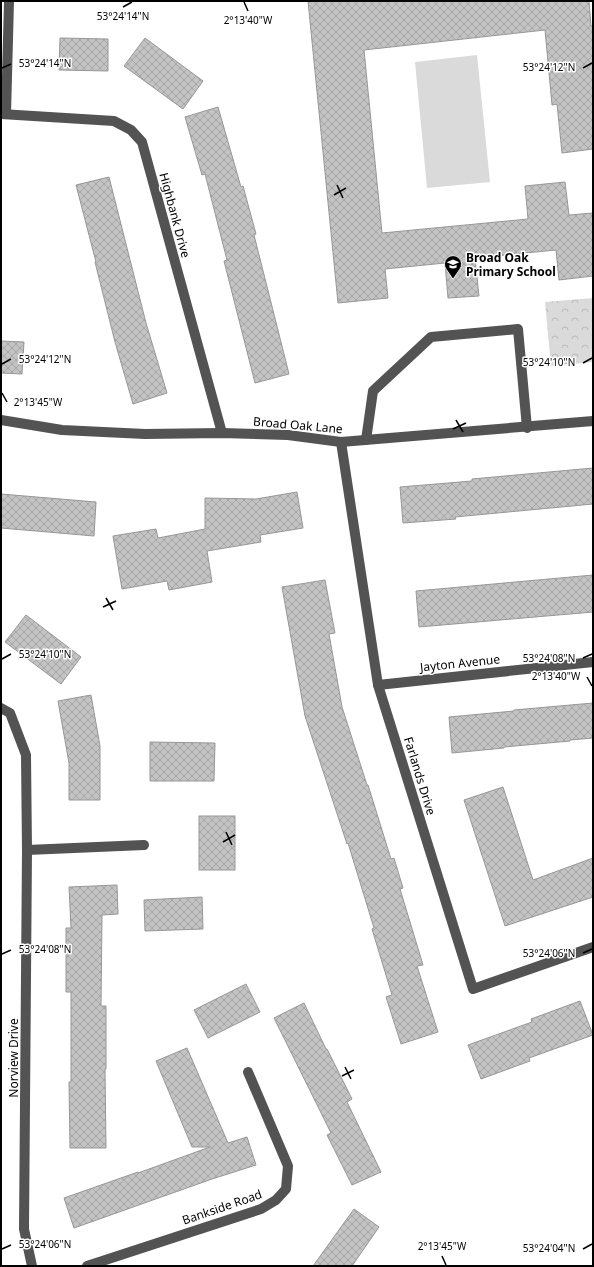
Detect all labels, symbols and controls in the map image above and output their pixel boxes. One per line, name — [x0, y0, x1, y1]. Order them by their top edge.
text: 53°24'14"N — [97, 9, 149, 23]
text: 2°13'40"W — [224, 13, 273, 27]
text: 53°24'14"N — [19, 56, 71, 70]
text: 53°24'12"N — [523, 60, 575, 74]
street label: Highbank Drive — [155, 171, 195, 260]
place label: Broad Oak Primary School — [466, 249, 556, 280]
school or university icon: Broad Oak Primary School — [443, 254, 463, 279]
text: 53°24'12"N — [19, 352, 71, 366]
text: 53°24'10"N — [523, 355, 575, 369]
text: 2°13'45"W — [14, 395, 63, 409]
street label: Broad Oak Lane — [253, 413, 344, 437]
text: 53°24'10"N — [19, 647, 71, 661]
street label: Jayton Avenue — [418, 650, 501, 676]
text: 53°24'08"N — [523, 651, 575, 665]
text: 2°13'40"W — [532, 669, 581, 683]
street label: Farlands Drive — [400, 735, 440, 817]
text: 53°24'08"N — [19, 942, 71, 956]
text: 53°24'06"N — [523, 946, 575, 960]
street label: Norview Drive — [5, 1018, 22, 1098]
street label: Bankside Road — [180, 1185, 264, 1229]
text: 53°24'06"N — [19, 1237, 71, 1251]
text: 2°13'45"W — [418, 1239, 467, 1253]
text: 53°24'04"N — [523, 1241, 575, 1255]

